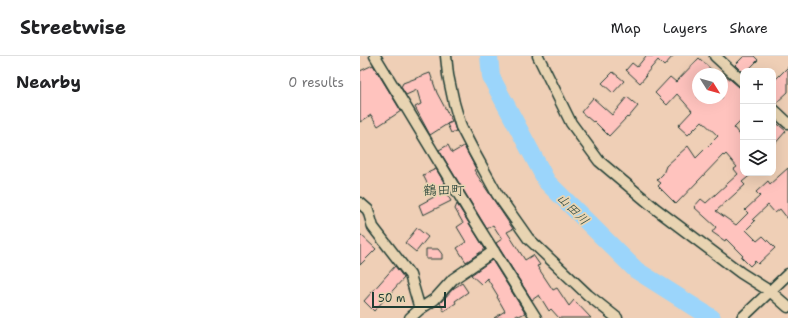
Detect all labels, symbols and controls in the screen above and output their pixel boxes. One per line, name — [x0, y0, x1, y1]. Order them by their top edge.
text: Streetwise — [20, 15, 126, 40]
text: Map — [611, 19, 641, 37]
text: Layers — [663, 19, 707, 37]
text: Share — [729, 19, 768, 37]
north arrow — [692, 68, 728, 104]
map controls — [740, 68, 776, 176]
button: + — [740, 68, 776, 104]
text: Nearby — [16, 71, 81, 93]
text: 0 results — [288, 74, 344, 91]
button: − — [740, 104, 776, 140]
button: layers — [740, 140, 776, 176]
district label: 鶴田町 — [423, 181, 465, 199]
water label: 山田川 — [553, 189, 593, 229]
scale bar — [372, 290, 446, 309]
text: 50 m — [378, 291, 406, 306]

